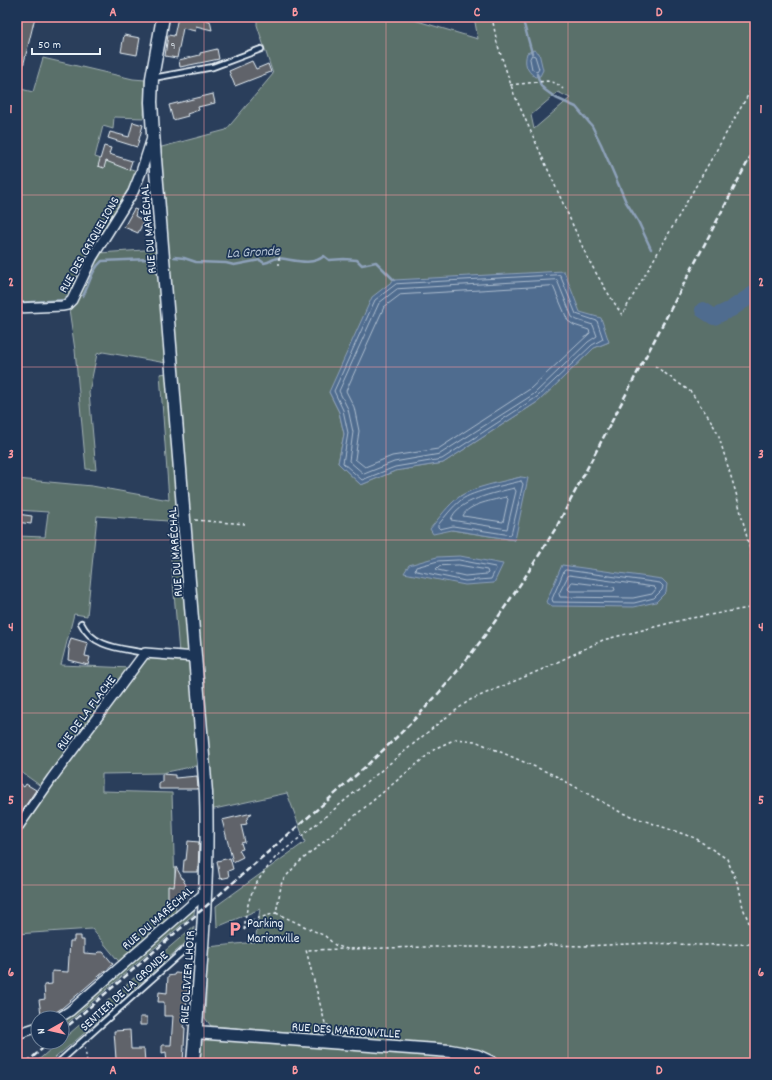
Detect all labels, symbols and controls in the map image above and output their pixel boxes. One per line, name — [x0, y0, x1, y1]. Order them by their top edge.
text: A — [109, 4, 117, 23]
text: B — [292, 4, 298, 23]
text: C — [474, 4, 481, 23]
text: D — [656, 4, 663, 23]
scale bar — [32, 30, 100, 56]
text: 50 m — [38, 37, 61, 54]
house number: 9 — [170, 39, 176, 55]
text: 1 — [10, 101, 13, 120]
text: 1 — [760, 101, 763, 120]
street label: RUE DU MARÉCHAL — [136, 183, 163, 274]
street label: RUE DES CRIQUELIONS — [55, 193, 126, 297]
water label: La Gronde — [226, 242, 281, 264]
text: 2 — [8, 274, 14, 293]
text: 2 — [758, 274, 764, 293]
text: 3 — [8, 446, 14, 465]
text: 3 — [758, 446, 764, 465]
street label: RUE DU MARÉCHAL — [164, 506, 189, 597]
text: 4 — [8, 619, 14, 638]
text: 4 — [758, 619, 764, 638]
street label: RUE DE LA FLACHE — [52, 672, 122, 755]
text: 5 — [8, 792, 14, 811]
text: 5 — [758, 792, 764, 811]
street label: RUE DU MARÉCHAL — [118, 882, 199, 956]
place label: Parking Marionville — [247, 915, 300, 949]
parking icon: Parking Marionville — [226, 920, 244, 938]
street label: RUE OLIVIER LHOIR — [176, 930, 201, 1025]
street label: SENTIER DE LA GRONDE — [76, 947, 173, 1037]
text: 6 — [8, 964, 15, 983]
text: 6 — [758, 964, 765, 983]
north arrow — [30, 1010, 70, 1050]
street label: RUE DES MARIONVILLE — [291, 1018, 401, 1045]
text: N — [34, 1027, 50, 1035]
text: A — [109, 1062, 117, 1080]
text: B — [292, 1062, 298, 1080]
text: C — [474, 1062, 481, 1080]
text: D — [656, 1062, 663, 1080]

